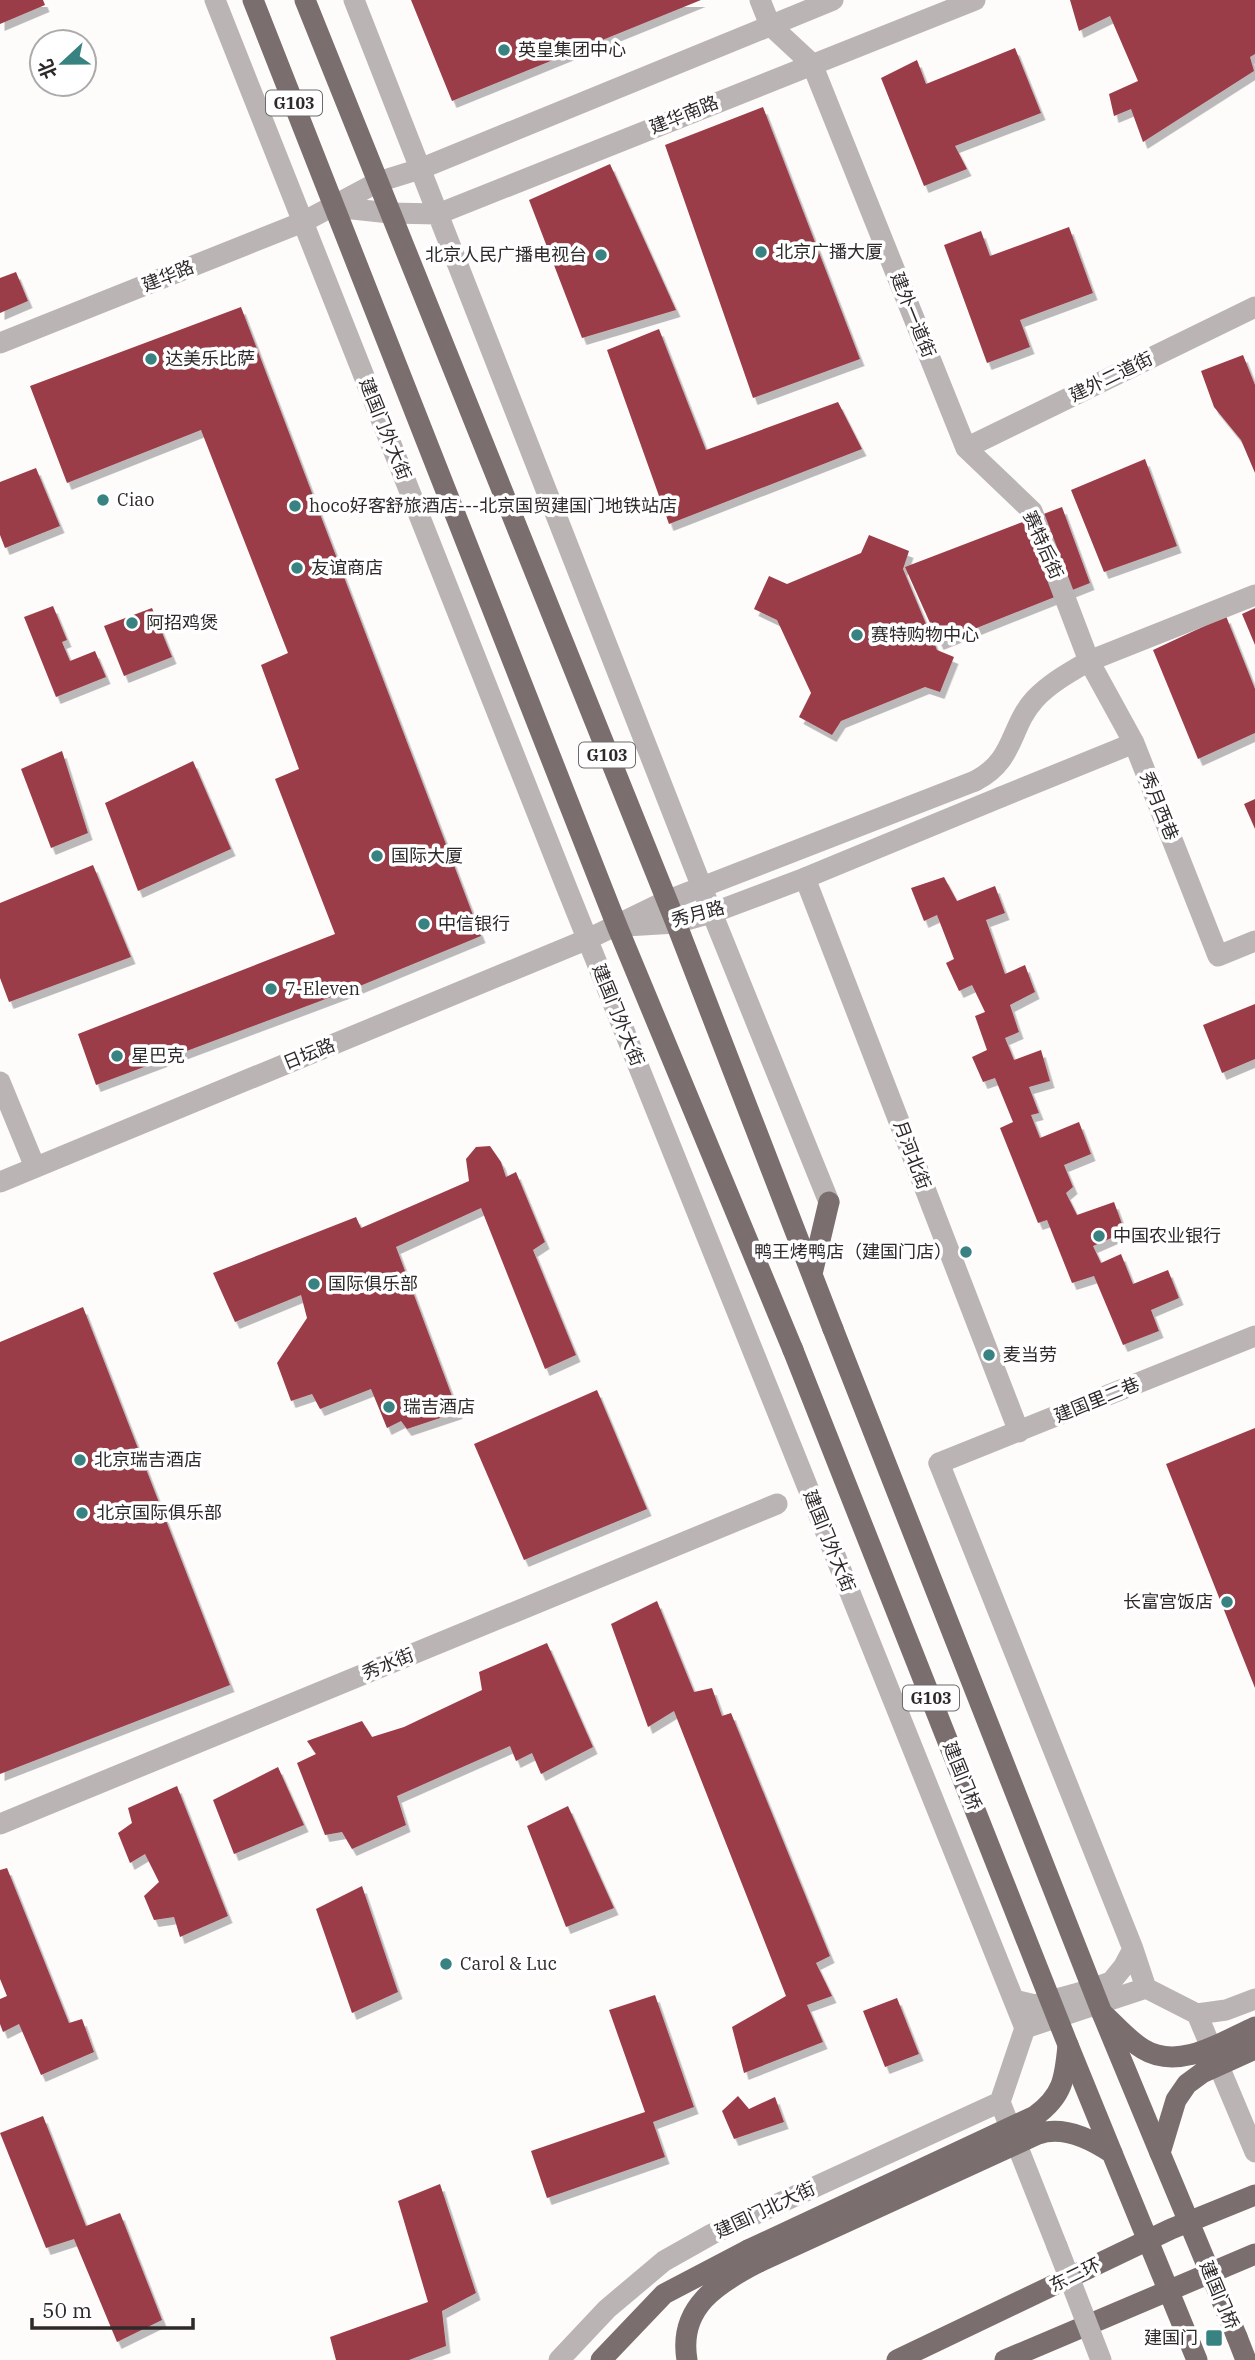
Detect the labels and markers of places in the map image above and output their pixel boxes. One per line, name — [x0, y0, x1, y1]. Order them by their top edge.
place label: 英皇集团中心 — [518, 38, 626, 61]
marker: 英皇集团中心 — [496, 42, 512, 58]
place label: 北京广播大厦 — [775, 240, 883, 263]
place label: 北京人民广播电视台 — [425, 243, 587, 266]
marker: 北京广播大厦 — [753, 244, 769, 260]
marker: 北京人民广播电视台 — [593, 247, 609, 263]
place label: 达美乐比萨 — [165, 347, 255, 370]
marker: 达美乐比萨 — [143, 351, 159, 367]
place label: Ciao — [117, 488, 154, 511]
marker: Ciao — [95, 492, 111, 508]
place label: hoco好客舒旅酒店---北京国贸建国门地铁站店 — [309, 494, 677, 517]
marker: hoco好客舒旅酒店---北京国贸建国门地铁站店 — [287, 498, 303, 514]
place label: 友谊商店 — [311, 556, 383, 579]
marker: 友谊商店 — [289, 560, 305, 576]
place label: 阿招鸡煲 — [146, 611, 218, 634]
marker: 阿招鸡煲 — [124, 615, 140, 631]
place label: 赛特购物中心 — [871, 623, 979, 646]
marker: 赛特购物中心 — [849, 627, 865, 643]
place label: 国际大厦 — [391, 844, 463, 867]
marker: 国际大厦 — [369, 848, 385, 864]
place label: 中信银行 — [438, 912, 510, 935]
marker: 中信银行 — [416, 916, 432, 932]
place label: 7-Eleven — [285, 977, 360, 1000]
marker: 7-Eleven — [263, 981, 279, 997]
place label: 星巴克 — [131, 1044, 185, 1067]
marker: 星巴克 — [109, 1048, 125, 1064]
place label: 中国农业银行 — [1113, 1224, 1221, 1247]
marker: 中国农业银行 — [1091, 1228, 1107, 1244]
place label: 鸭王烤鸭店（建国门店） — [754, 1240, 952, 1263]
marker: 鸭王烤鸭店（建国门店） — [958, 1244, 974, 1260]
place label: 国际俱乐部 — [328, 1272, 418, 1295]
marker: 国际俱乐部 — [306, 1276, 322, 1292]
place label: 麦当劳 — [1003, 1343, 1057, 1366]
marker: 麦当劳 — [981, 1347, 997, 1363]
place label: 瑞吉酒店 — [403, 1395, 475, 1418]
marker: 瑞吉酒店 — [381, 1399, 397, 1415]
place label: 北京瑞吉酒店 — [94, 1448, 202, 1471]
marker: 北京瑞吉酒店 — [72, 1452, 88, 1468]
place label: 北京国际俱乐部 — [96, 1501, 222, 1524]
marker: 北京国际俱乐部 — [74, 1505, 90, 1521]
place label: 长富宫饭店 — [1123, 1590, 1213, 1613]
marker: 长富宫饭店 — [1219, 1594, 1235, 1610]
place label: Carol & Luc — [460, 1952, 557, 1975]
marker: Carol & Luc — [438, 1956, 454, 1972]
place label: 建国门 — [1144, 2326, 1198, 2349]
marker: 建国门 — [1204, 2328, 1224, 2348]

